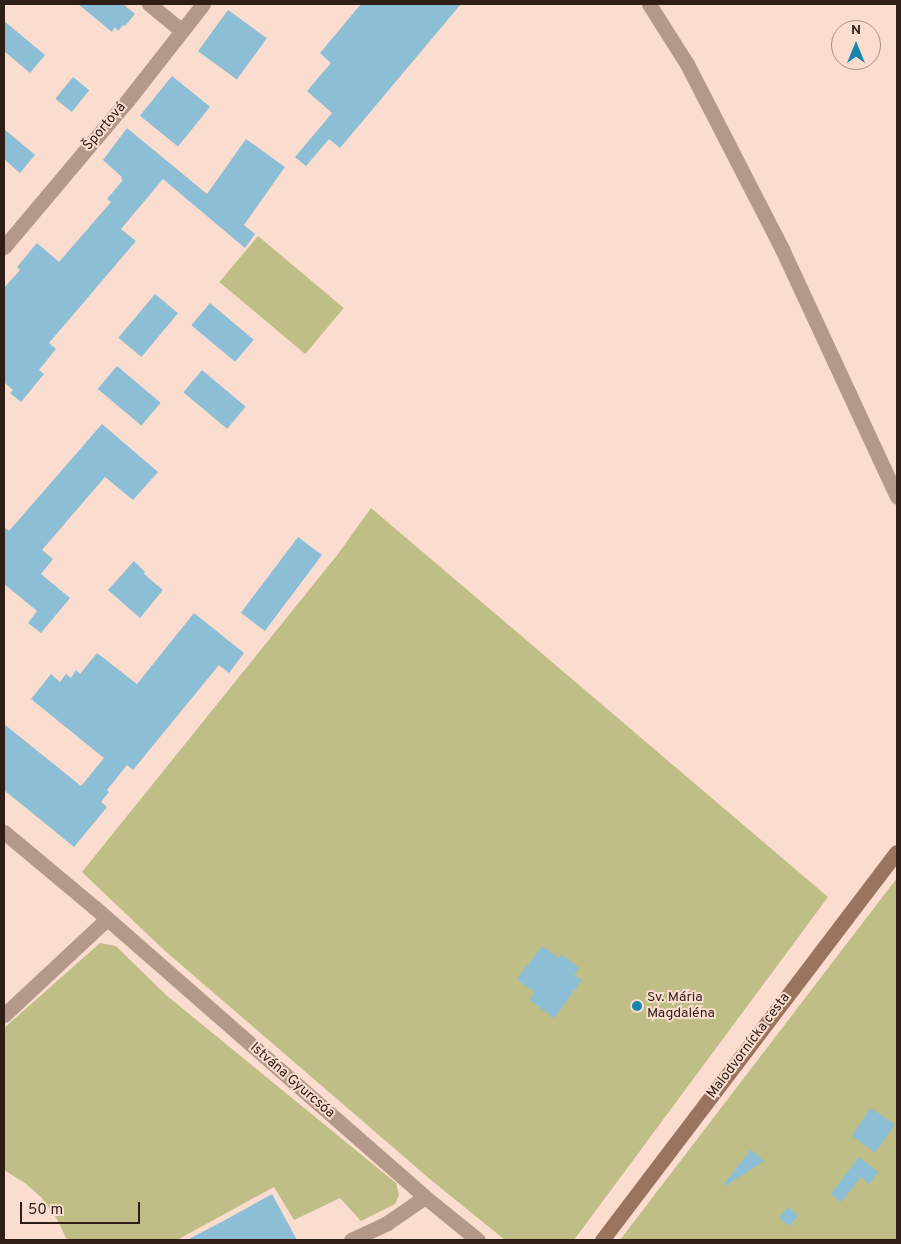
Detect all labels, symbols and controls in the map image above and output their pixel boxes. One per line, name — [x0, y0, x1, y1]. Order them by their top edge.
north arrow — [831, 20, 881, 70]
text: N — [851, 22, 861, 39]
street label: Športová — [80, 100, 130, 154]
place label: Sv. Mária Magdaléna — [647, 990, 715, 1022]
street label: Malodvornícka cesta — [704, 990, 794, 1102]
marker: Sv. Mária Magdaléna — [631, 1000, 643, 1012]
street label: Istvána Gyurcsóa — [246, 1040, 338, 1122]
scale bar — [22, 1192, 142, 1224]
text: 50 m — [28, 1201, 63, 1220]

